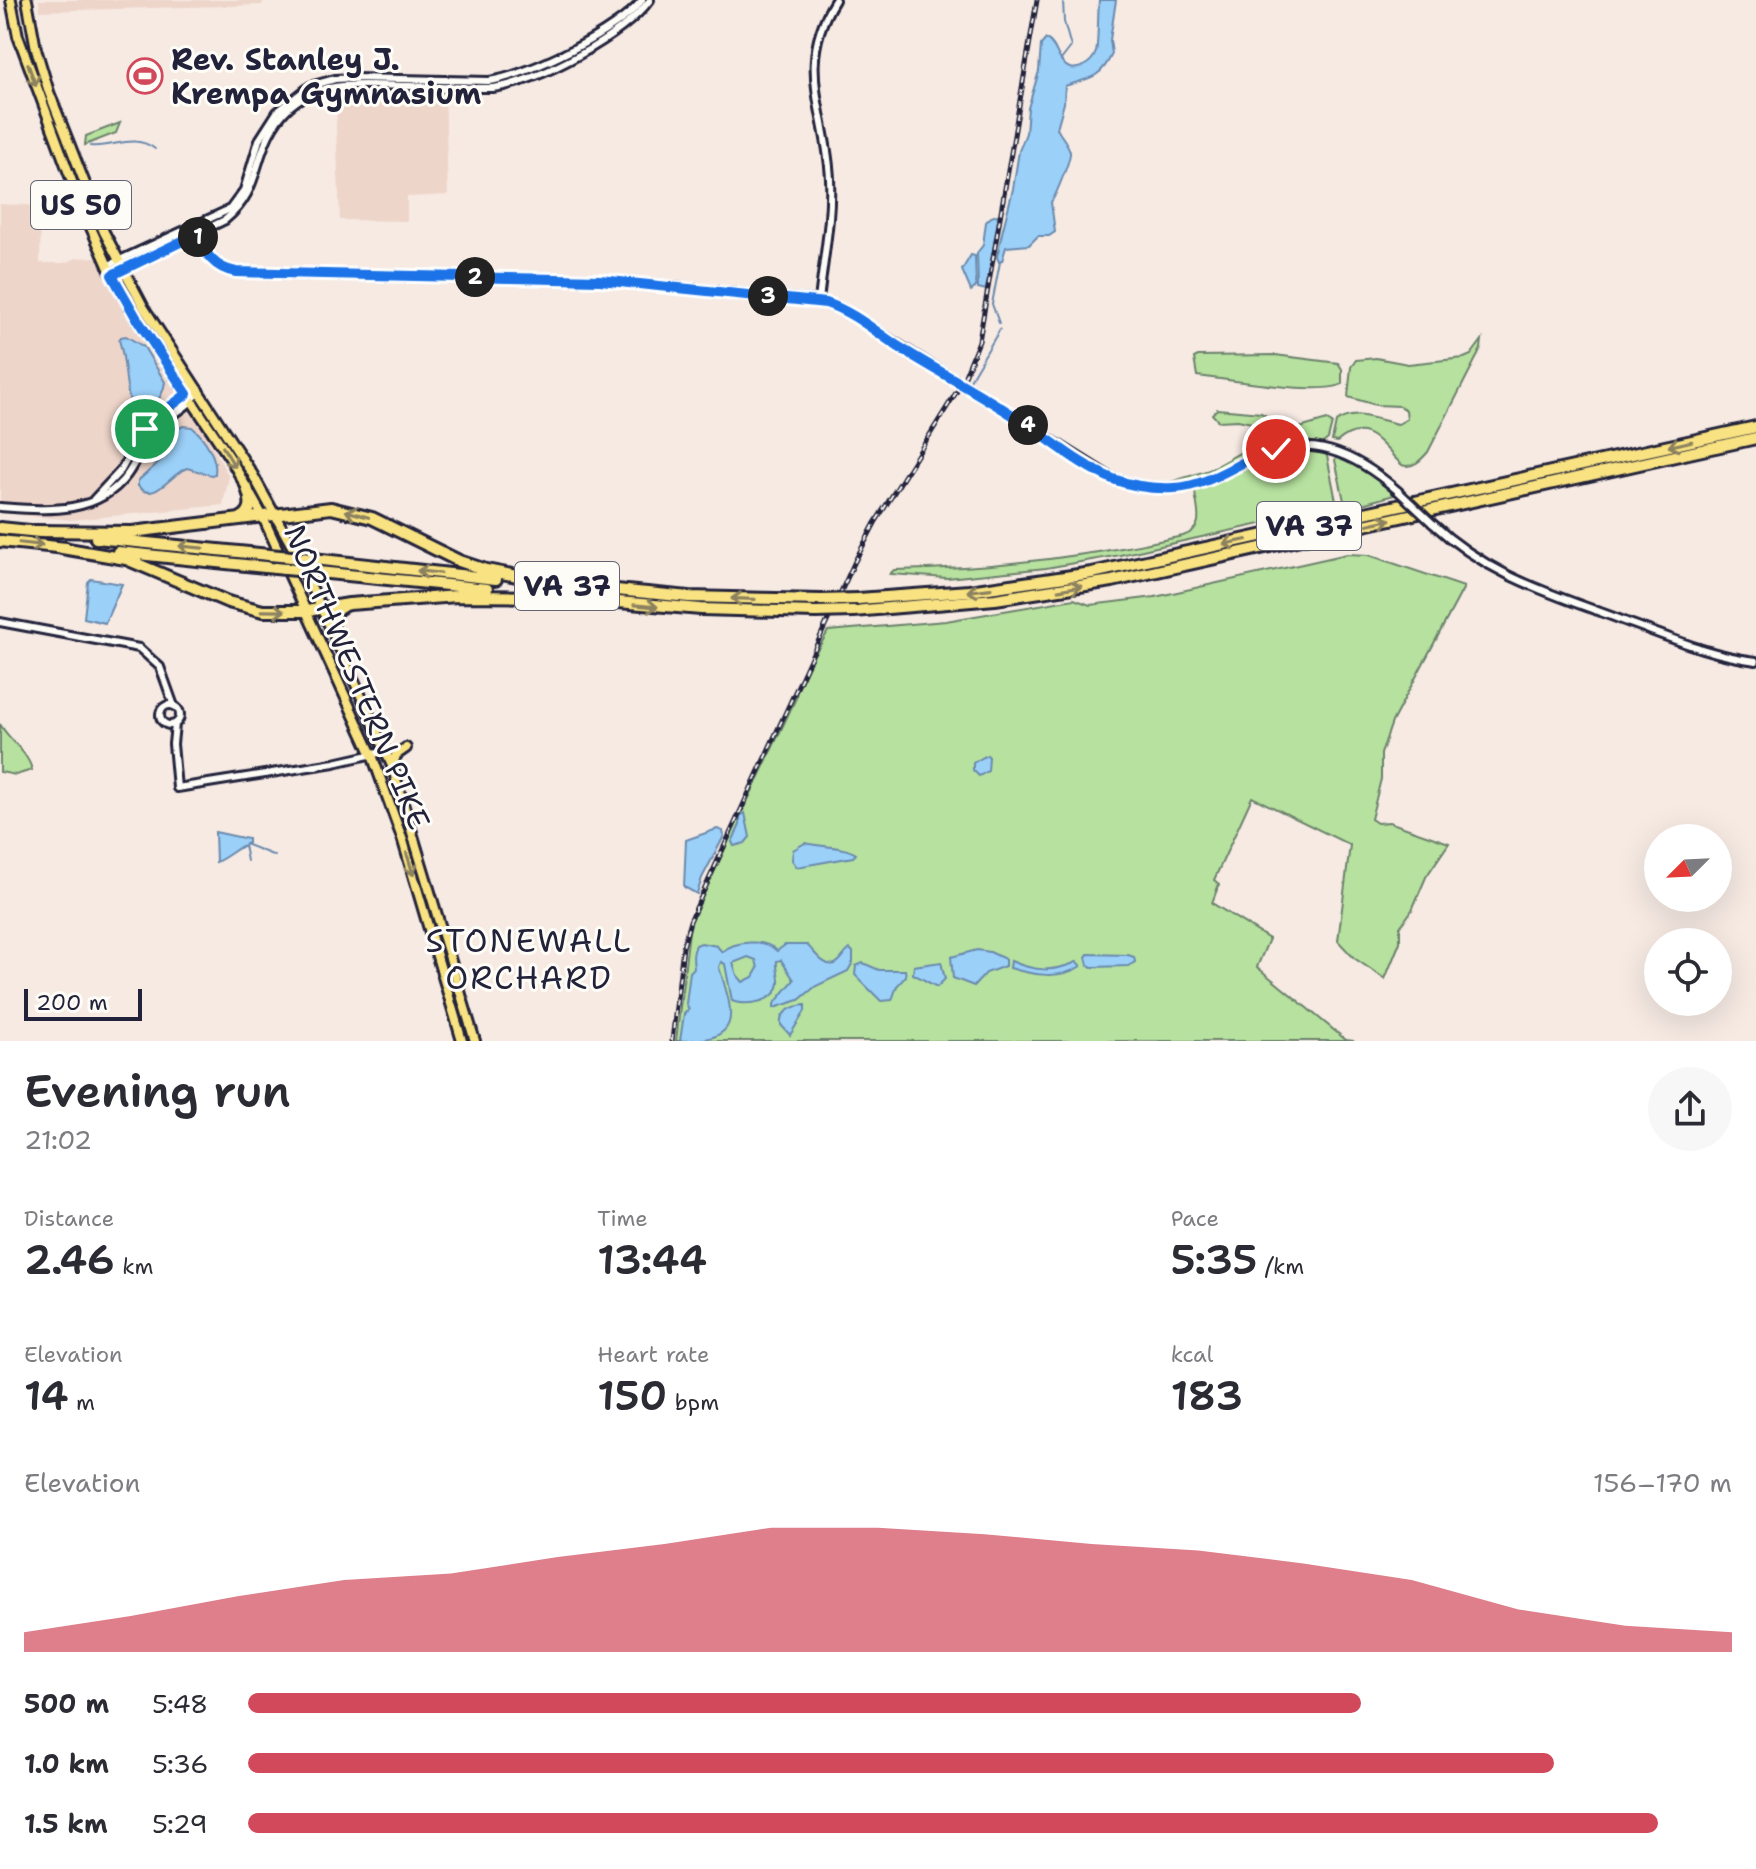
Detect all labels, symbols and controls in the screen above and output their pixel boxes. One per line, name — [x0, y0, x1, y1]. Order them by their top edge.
place label: Rev. Stanley J. Krempa Gymnasium — [171, 39, 481, 114]
sports icon: Rev. Stanley J. Krempa Gymnasium — [126, 57, 164, 95]
one-way arrow — [26, 62, 40, 87]
road number: US 50 — [31, 181, 131, 229]
pin: 1 — [178, 217, 218, 257]
text: 1 — [193, 222, 203, 251]
pin: 2 — [455, 257, 495, 297]
text: 2 — [467, 262, 483, 291]
pin: 3 — [748, 276, 788, 316]
text: 3 — [760, 281, 776, 310]
pin — [111, 395, 179, 463]
pin: 4 — [1008, 405, 1048, 445]
icon: arrive — [123, 407, 167, 451]
text: 4 — [1020, 410, 1036, 439]
pin — [1242, 415, 1310, 483]
icon: check — [1254, 427, 1298, 471]
one-way arrow — [1668, 437, 1693, 452]
one-way arrow — [221, 445, 237, 468]
road number: VA 37 — [1257, 502, 1361, 550]
one-way arrow — [344, 505, 370, 520]
one-way arrow — [1365, 514, 1391, 529]
street label: NORTHWESTERN PIKE — [274, 518, 440, 836]
one-way arrow — [1222, 535, 1248, 550]
one-way arrow — [17, 537, 44, 552]
one-way arrow — [178, 540, 205, 555]
road number: VA 37 — [515, 562, 619, 610]
one-way arrow — [416, 564, 443, 579]
one-way arrow — [1056, 580, 1082, 595]
one-way arrow — [966, 582, 993, 597]
one-way arrow — [730, 592, 757, 607]
one-way arrow — [632, 598, 659, 613]
one-way arrow — [259, 604, 286, 619]
north arrow — [1644, 824, 1732, 912]
map controls — [1644, 824, 1732, 1016]
one-way arrow — [403, 851, 418, 877]
district label: STONEWALL ORCHARD — [426, 919, 633, 999]
button: locate — [1644, 928, 1732, 1016]
scale bar — [24, 985, 142, 1021]
text: 200 m — [36, 988, 108, 1017]
text: Evening run — [24, 1062, 291, 1121]
button: share — [1648, 1067, 1732, 1151]
text: 21:02 — [24, 1122, 92, 1157]
text: Distance — [24, 1204, 114, 1233]
text: Time — [597, 1204, 648, 1233]
text: Pace — [1171, 1204, 1219, 1233]
text: 2.46 — [24, 1233, 115, 1287]
text: 13:44 — [597, 1233, 707, 1287]
text: 5:35 — [1171, 1233, 1257, 1287]
text: km — [115, 1252, 153, 1281]
text: /km — [1257, 1252, 1304, 1281]
text: Elevation — [24, 1340, 122, 1369]
text: Heart rate — [597, 1340, 709, 1369]
text: kcal — [1171, 1340, 1213, 1369]
text: 14 — [24, 1369, 69, 1423]
text: 150 — [597, 1369, 667, 1423]
text: 183 — [1171, 1369, 1243, 1423]
text: m — [69, 1388, 95, 1417]
text: bpm — [667, 1388, 719, 1417]
text: Elevation — [24, 1465, 140, 1500]
text: 156–170 m — [1593, 1465, 1732, 1500]
text: 500 m — [24, 1686, 109, 1721]
text: 5:48 — [152, 1686, 208, 1721]
text: 1.0 km — [24, 1746, 109, 1781]
text: 5:36 — [152, 1746, 208, 1781]
text: 1.5 km — [24, 1806, 108, 1841]
text: 5:29 — [152, 1806, 208, 1841]

